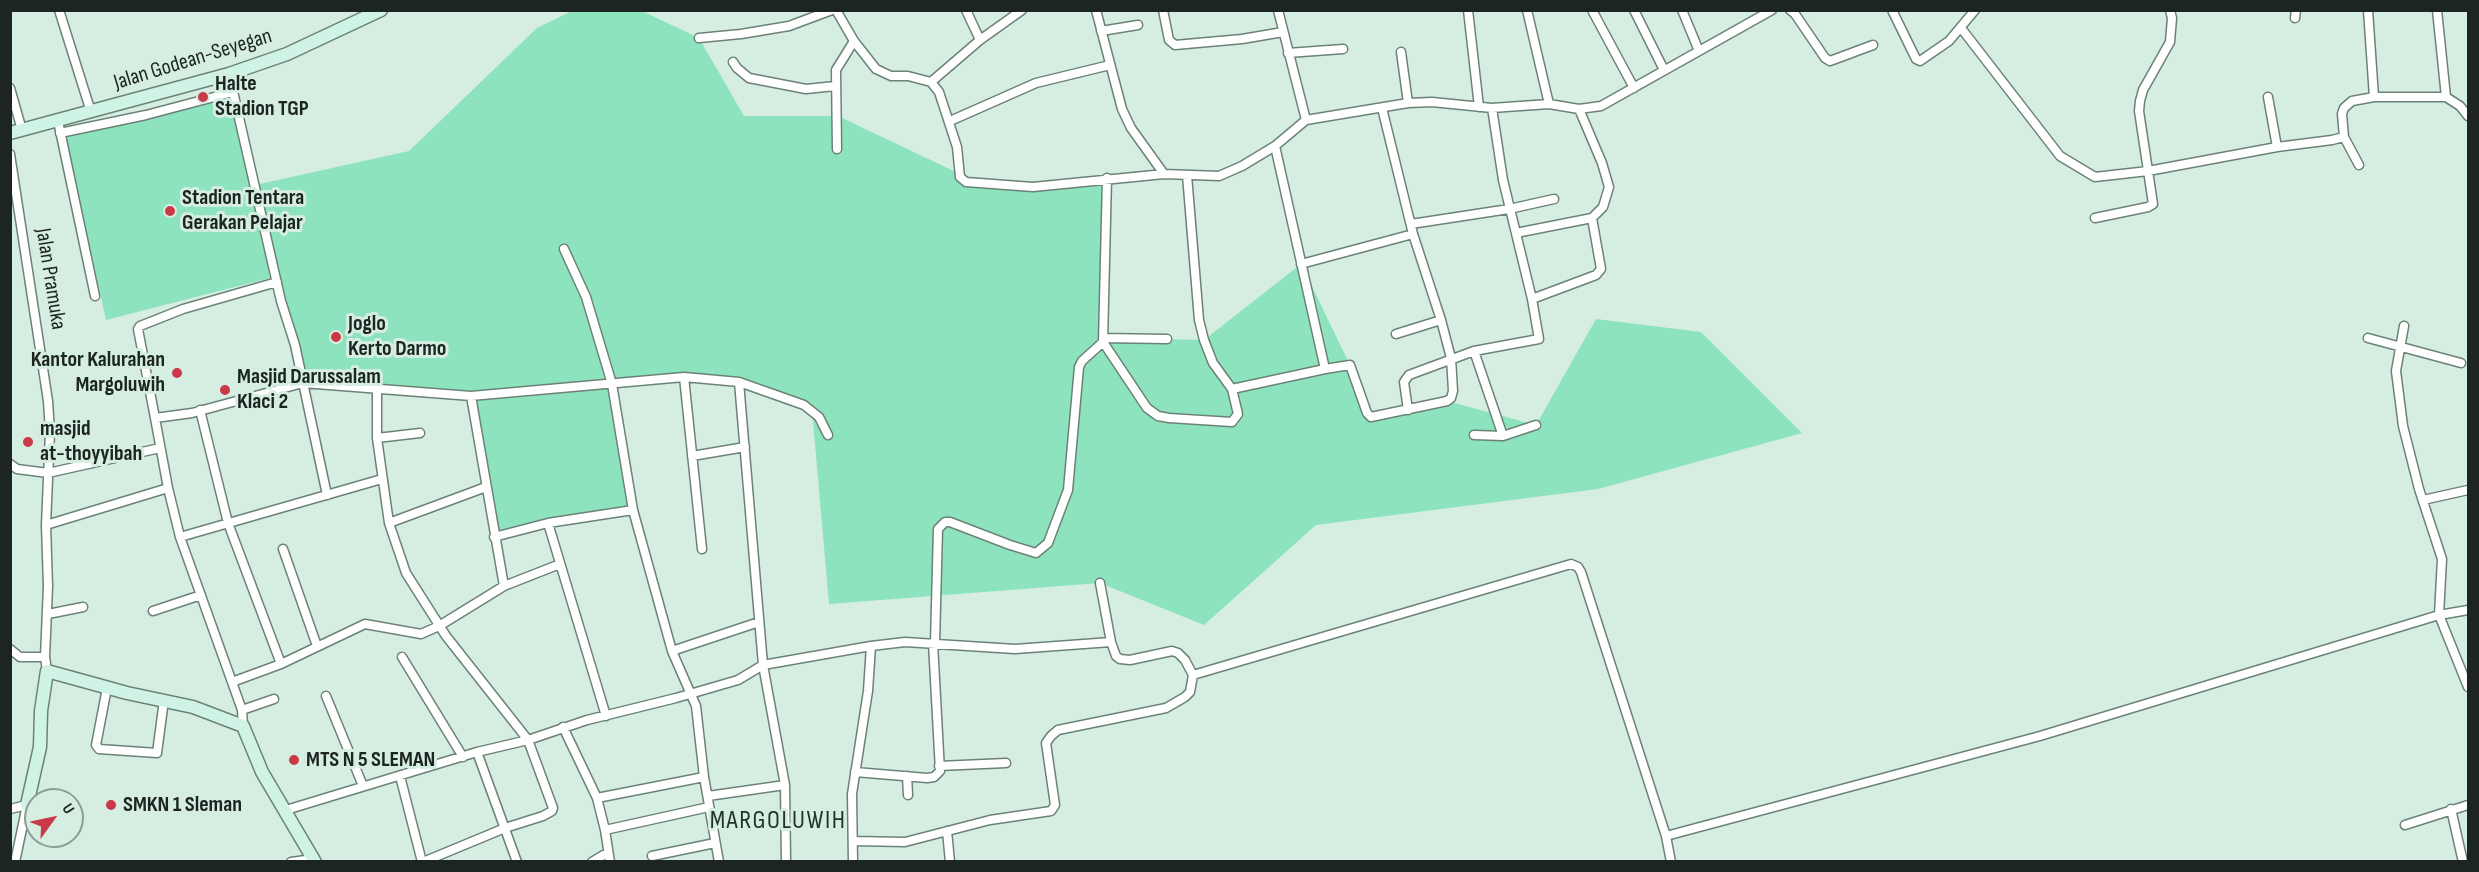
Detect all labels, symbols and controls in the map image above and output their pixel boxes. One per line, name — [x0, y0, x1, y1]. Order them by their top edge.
street label: Jalan Godean-Seyegan — [111, 23, 275, 97]
place label: Halte Stadion TGP — [215, 71, 309, 122]
marker: Halte Stadion TGP — [196, 90, 210, 104]
place label: Stadion Tentara Gerakan Pelajar — [182, 185, 304, 236]
marker: Stadion Tentara Gerakan Pelajar — [163, 204, 177, 218]
street label: Jalan Pramuka — [29, 226, 71, 332]
place label: Joglo Kerto Darmo — [348, 311, 446, 362]
marker: Joglo Kerto Darmo — [329, 330, 343, 344]
place label: Kantor Kalurahan Margoluwih — [31, 347, 165, 398]
place label: Masjid Darussalam Klaci 2 — [237, 364, 381, 416]
marker: Kantor Kalurahan Margoluwih — [170, 366, 184, 380]
marker: Masjid Darussalam Klaci 2 — [218, 383, 232, 397]
place label: masjid at-thoyyibah — [40, 416, 142, 468]
marker: masjid at-thoyyibah — [21, 435, 35, 449]
place label: MTS N 5 SLEMAN — [306, 747, 435, 773]
marker: MTS N 5 SLEMAN — [287, 753, 301, 767]
north arrow — [24, 788, 84, 848]
place label: SMKN 1 Sleman — [123, 792, 242, 818]
marker: SMKN 1 Sleman — [104, 798, 118, 812]
text: U — [58, 800, 78, 818]
district label: MARGOLUWIH — [710, 805, 846, 837]

